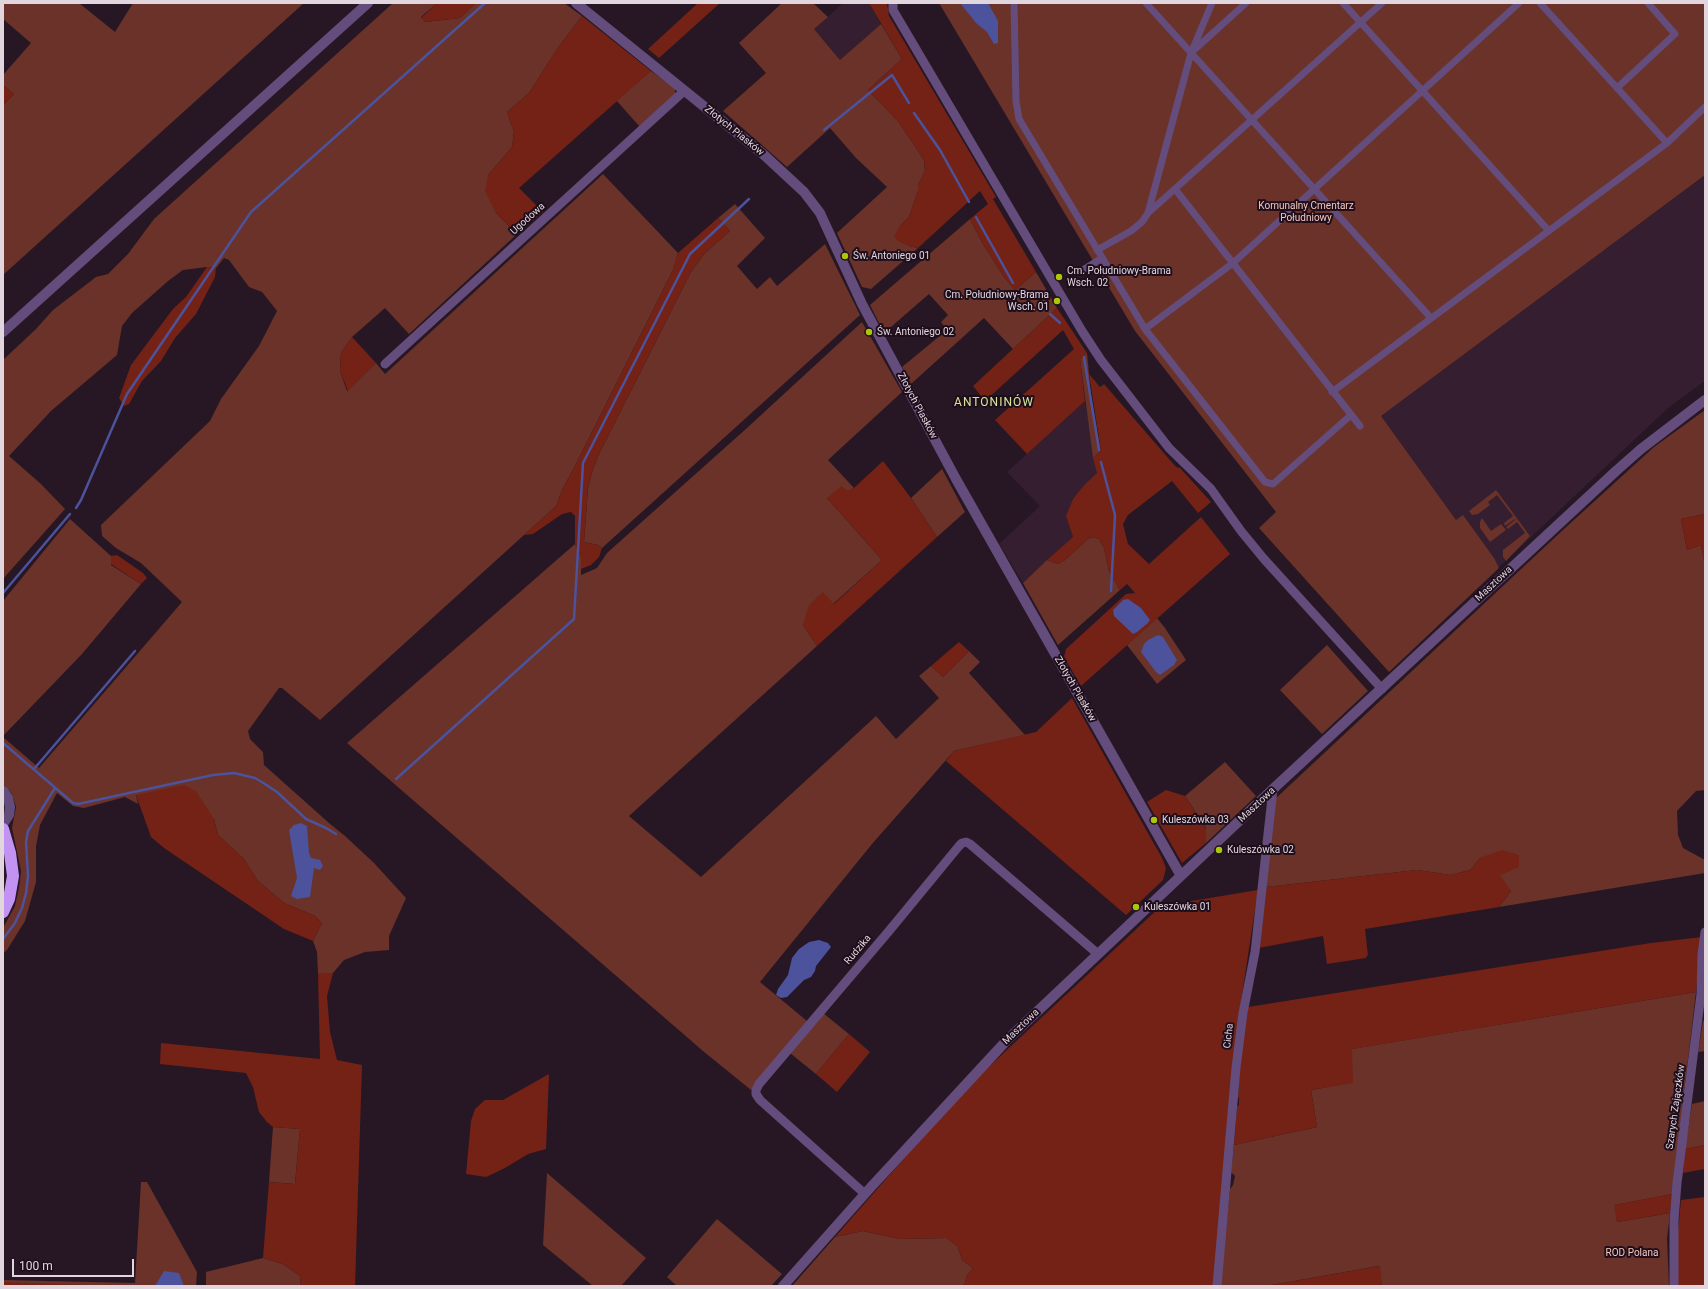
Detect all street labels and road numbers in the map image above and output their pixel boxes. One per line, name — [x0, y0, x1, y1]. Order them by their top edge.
street label: Złotych Piasków — [702, 103, 766, 159]
street label: Ugodowa — [508, 200, 548, 238]
street label: Złotych Piasków — [895, 371, 939, 441]
street label: Masztowa — [1473, 564, 1515, 604]
street label: Złotych Piasków — [1052, 654, 1098, 724]
street label: Masztowa — [1236, 785, 1278, 825]
street label: Rudzika — [842, 933, 874, 967]
street label: Masztowa — [1000, 1007, 1042, 1047]
street label: Cicha — [1222, 1023, 1236, 1049]
street label: Szarych Zajączków — [1664, 1064, 1688, 1150]

